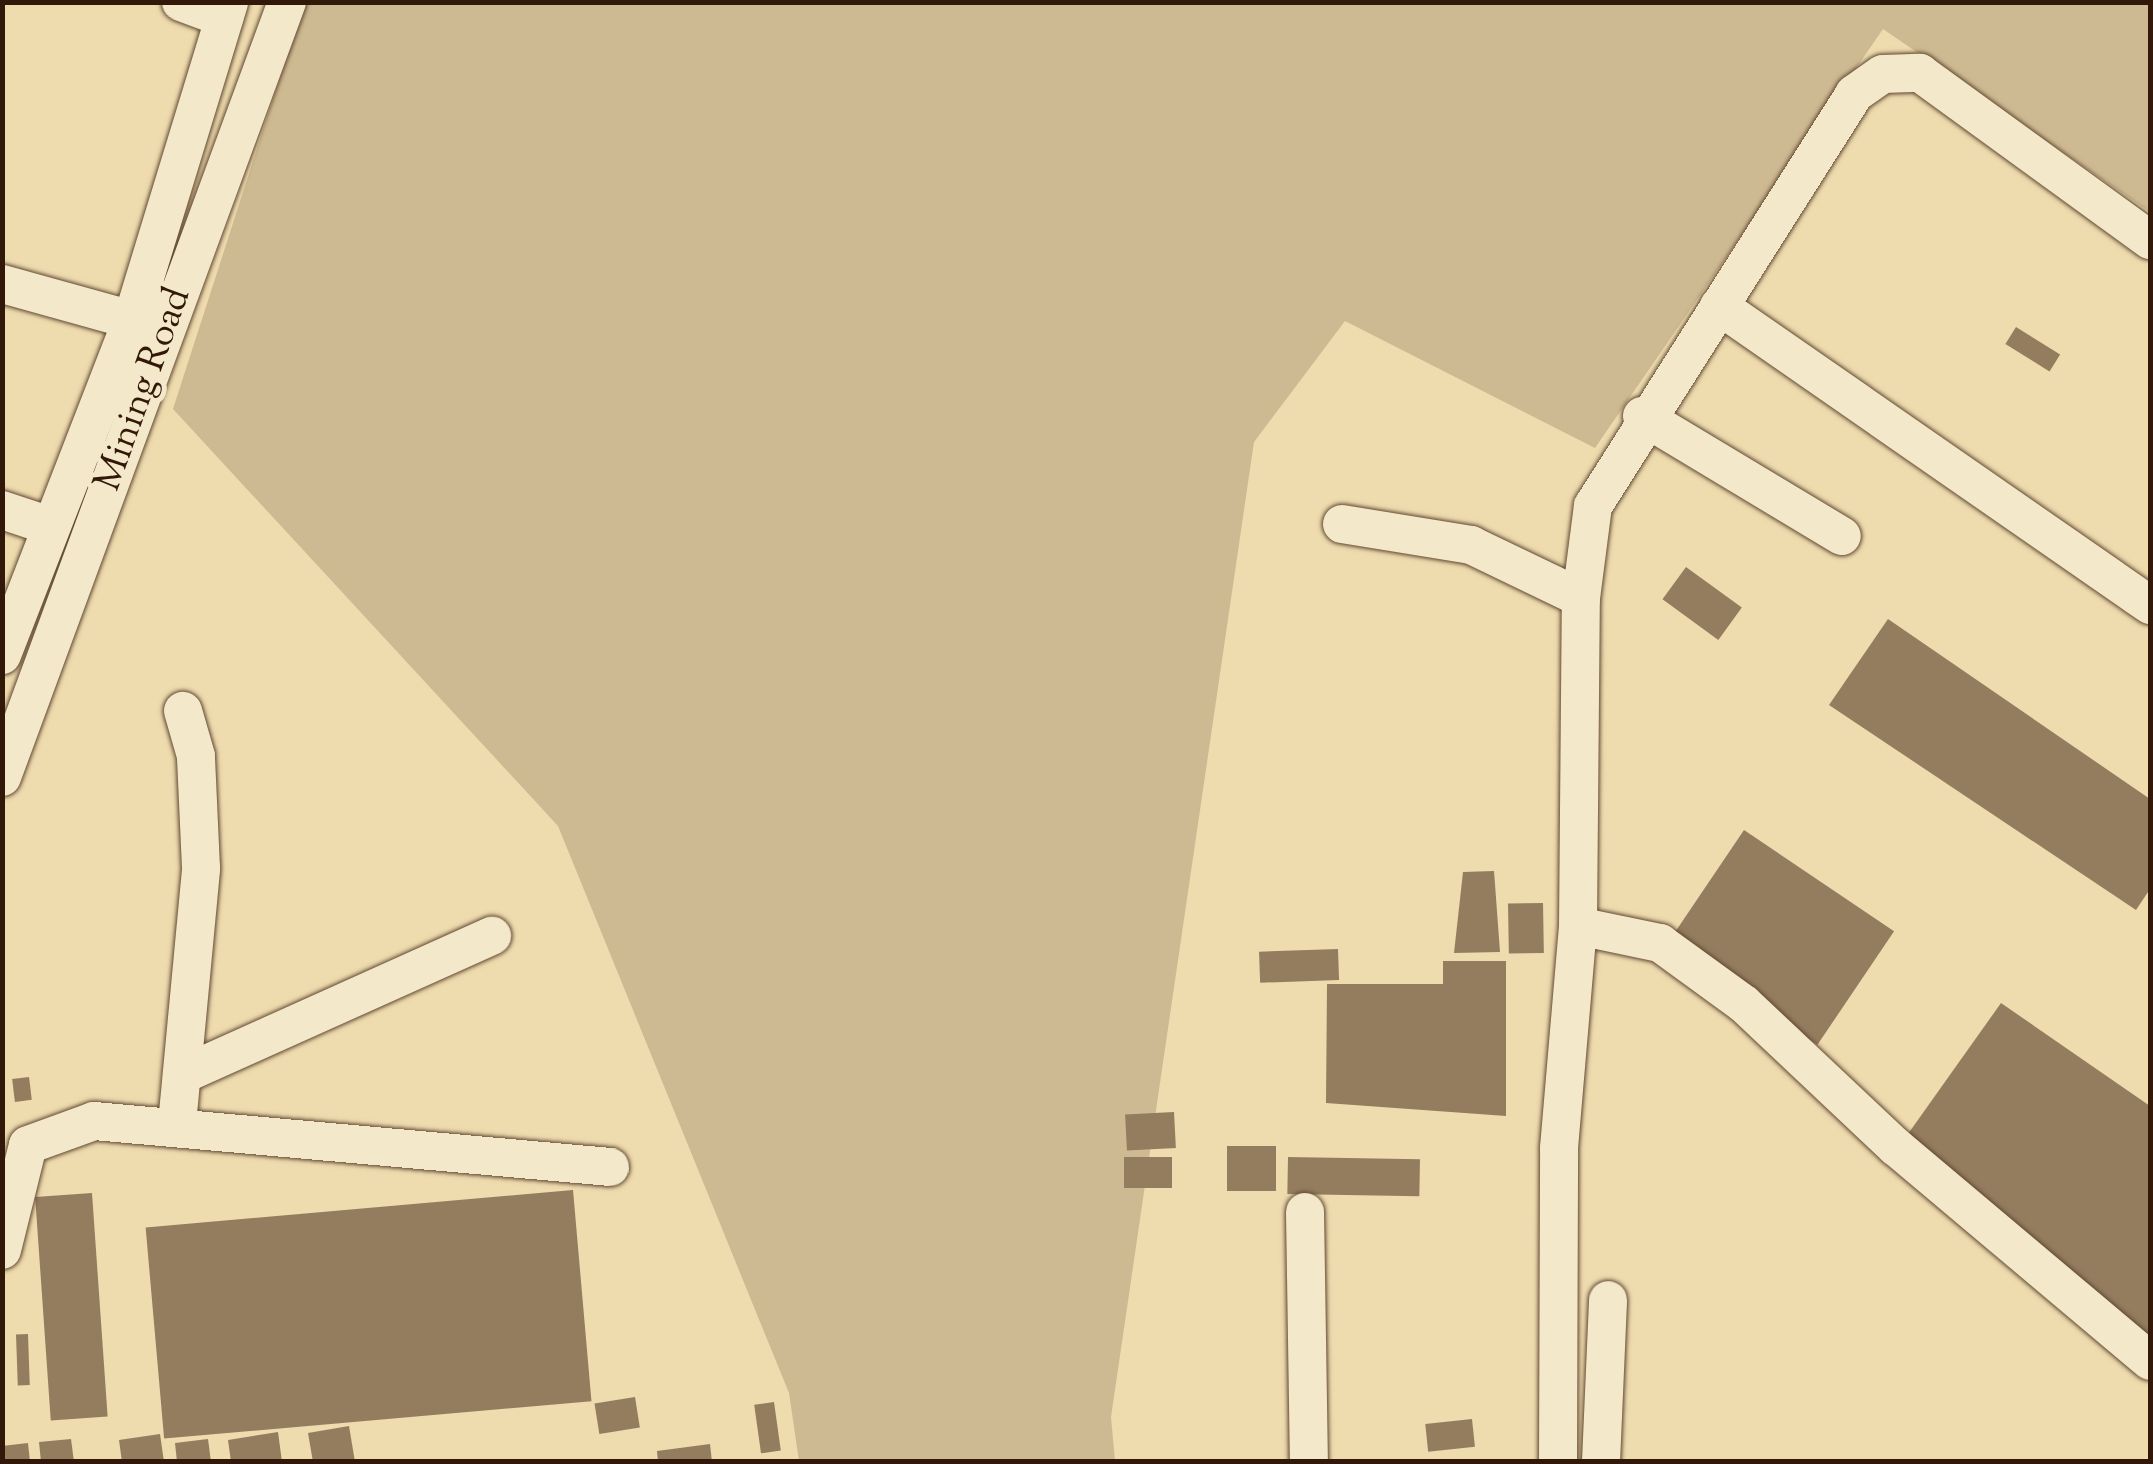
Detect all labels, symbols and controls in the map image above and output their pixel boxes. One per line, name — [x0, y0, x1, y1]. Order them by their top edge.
street label: Mining Road — [87, 282, 203, 498]

